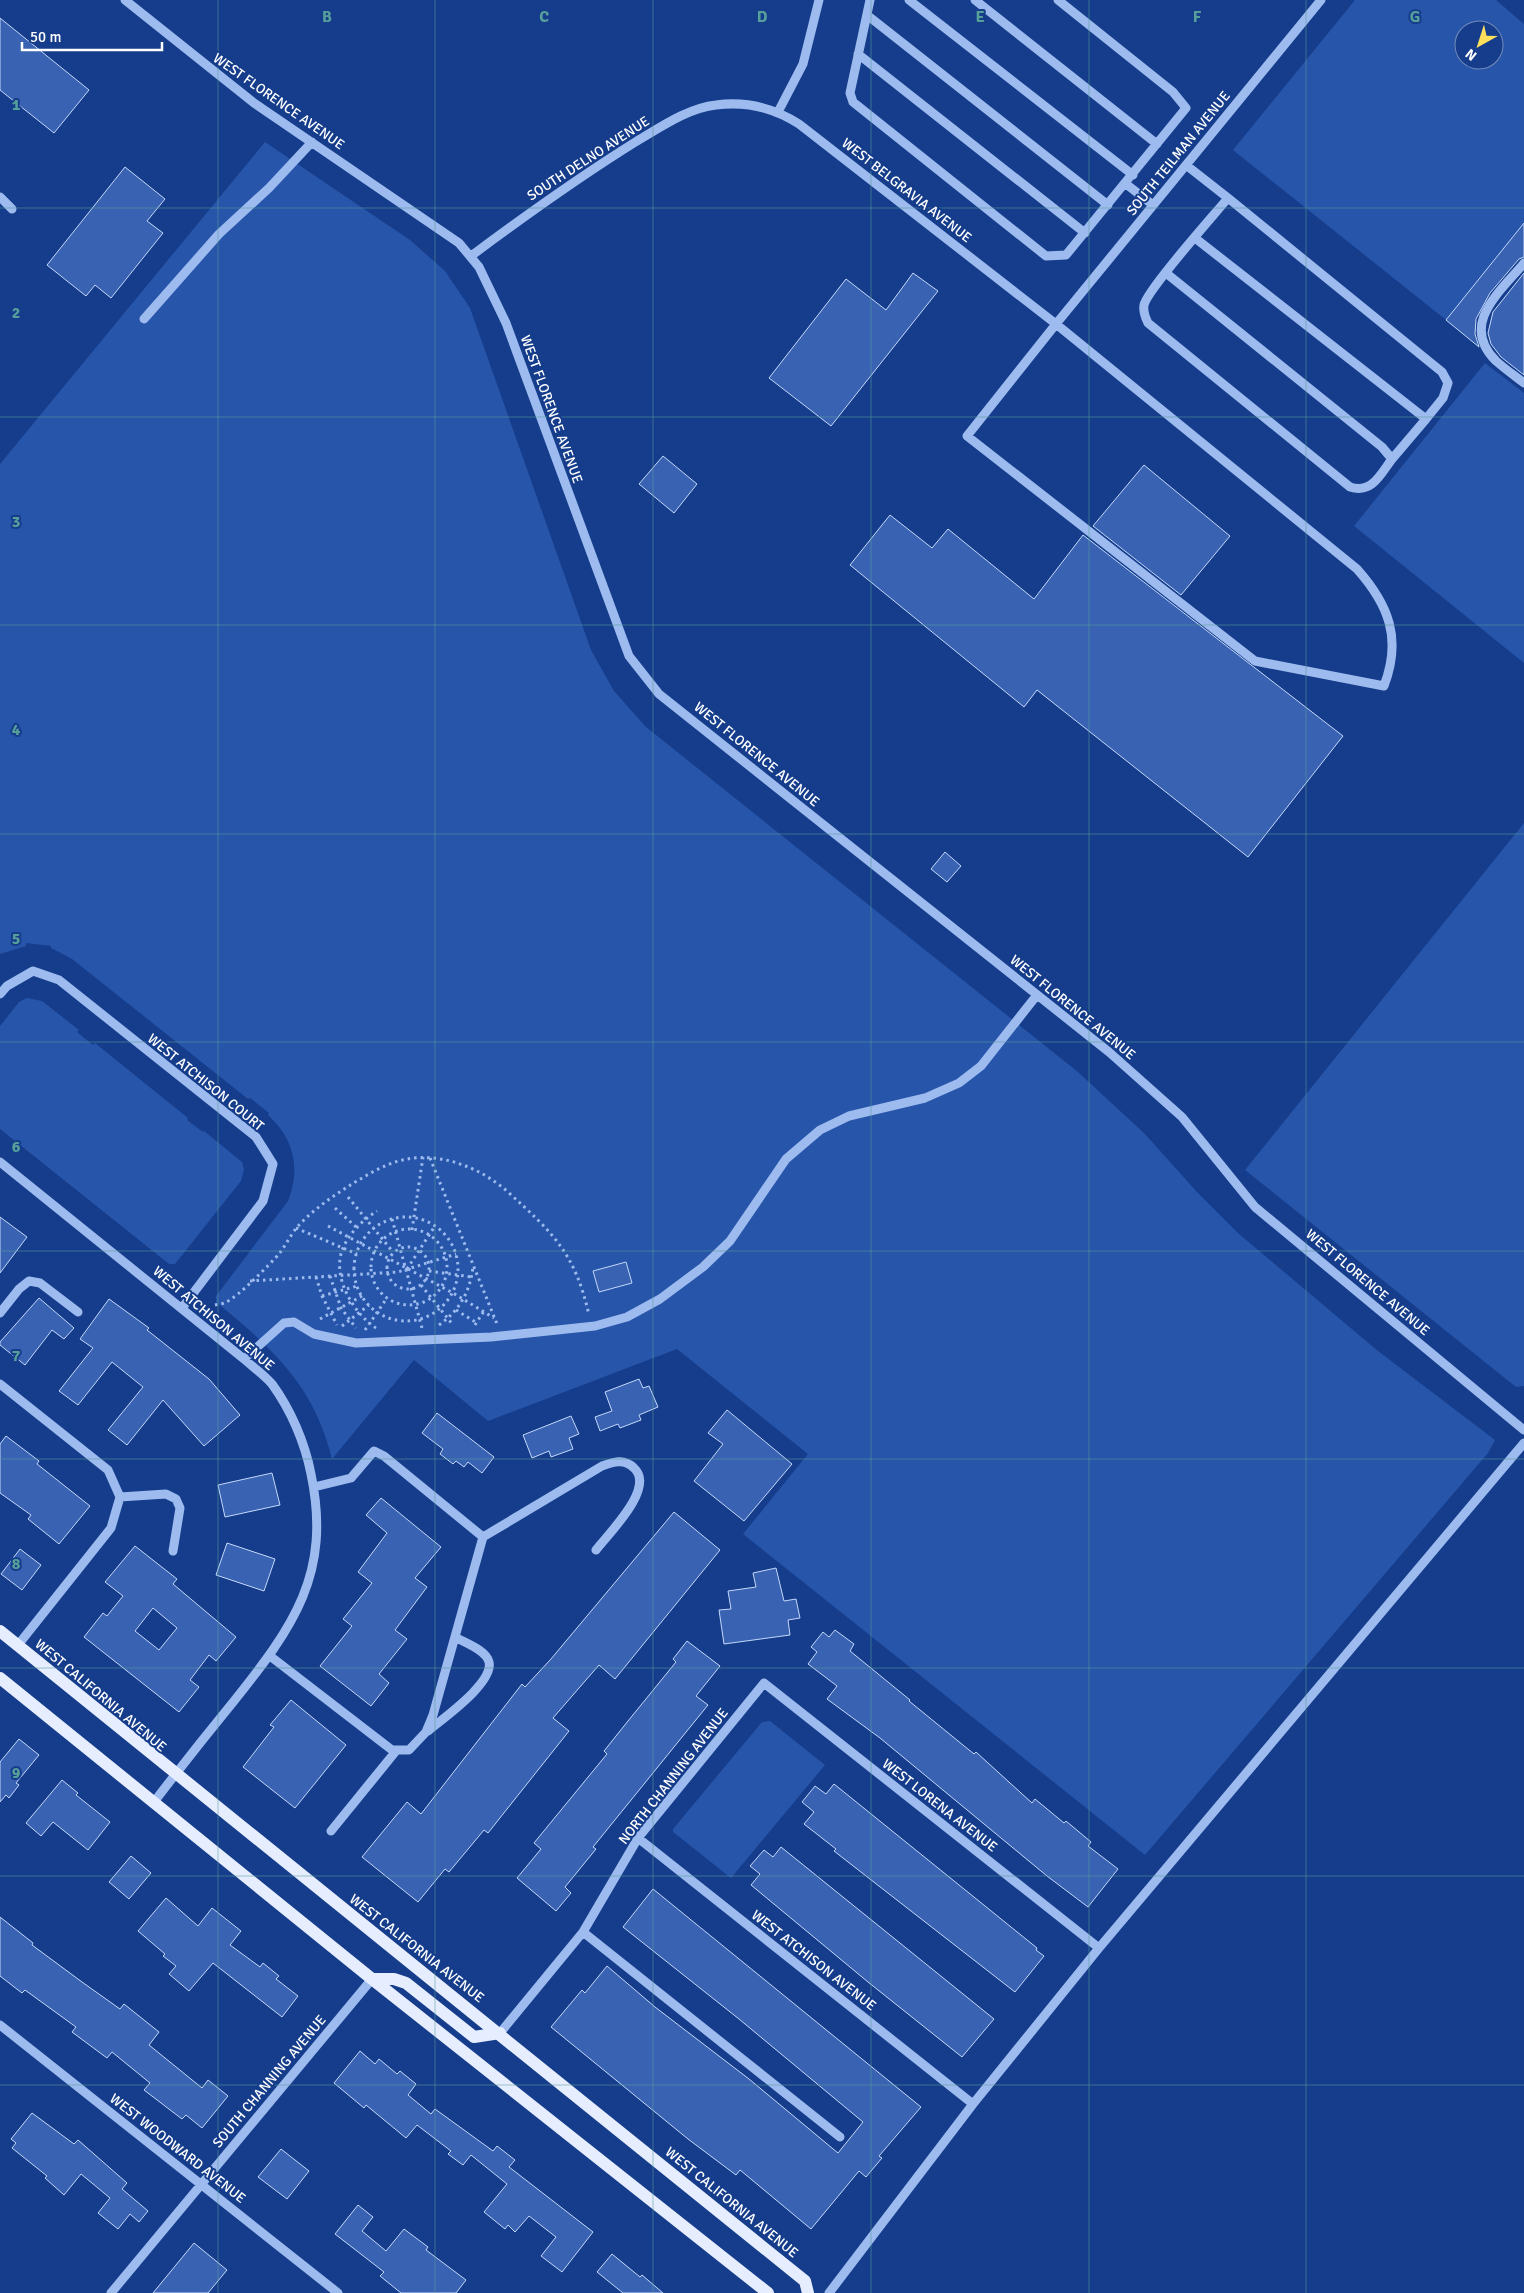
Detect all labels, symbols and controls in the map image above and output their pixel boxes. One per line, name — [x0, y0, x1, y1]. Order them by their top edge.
text: B — [322, 7, 332, 27]
text: C — [539, 7, 549, 27]
text: D — [757, 7, 768, 27]
text: E — [975, 7, 985, 27]
text: F — [1193, 7, 1202, 27]
text: G — [1410, 7, 1420, 27]
scale bar — [22, 20, 162, 52]
north arrow — [1454, 20, 1504, 70]
text: 50 m — [30, 28, 61, 46]
text: N — [1462, 45, 1480, 64]
street label: WEST FLORENCE AVENUE — [210, 50, 348, 153]
street label: SOUTH TEILMAN AVENUE — [1123, 88, 1234, 219]
text: 1 — [12, 95, 21, 115]
street label: SOUTH DELNO AVENUE — [524, 112, 653, 204]
street label: WEST BELGRAVIA AVENUE — [838, 134, 975, 246]
text: 2 — [12, 303, 20, 323]
street label: WEST FLORENCE AVENUE — [517, 333, 586, 486]
text: 3 — [12, 512, 20, 532]
street label: WEST FLORENCE AVENUE — [691, 699, 823, 810]
text: 4 — [12, 720, 21, 740]
text: 5 — [12, 929, 20, 949]
street label: WEST FLORENCE AVENUE — [1007, 952, 1139, 1063]
street label: WEST ATCHISON COURT — [144, 1030, 267, 1135]
text: 6 — [12, 1137, 21, 1157]
street label: WEST FLORENCE AVENUE — [1302, 1226, 1433, 1339]
street label: WEST ATCHISON AVENUE — [149, 1263, 278, 1374]
text: 7 — [12, 1346, 21, 1366]
text: 8 — [12, 1554, 21, 1574]
street label: WEST CALIFORNIA AVENUE — [32, 1635, 170, 1755]
street label: NORTH CHANNING AVENUE — [615, 1705, 732, 1848]
street label: WEST LORENA AVENUE — [879, 1755, 1001, 1856]
text: 9 — [12, 1763, 21, 1783]
street label: WEST CALIFORNIA AVENUE — [346, 1891, 487, 2006]
street label: WEST ATCHISON AVENUE — [748, 1906, 879, 2014]
street label: SOUTH CHANNING AVENUE — [209, 2012, 330, 2151]
street label: WEST WOODWARD AVENUE — [106, 2090, 249, 2207]
street label: WEST CALIFORNIA AVENUE — [662, 2143, 802, 2261]

